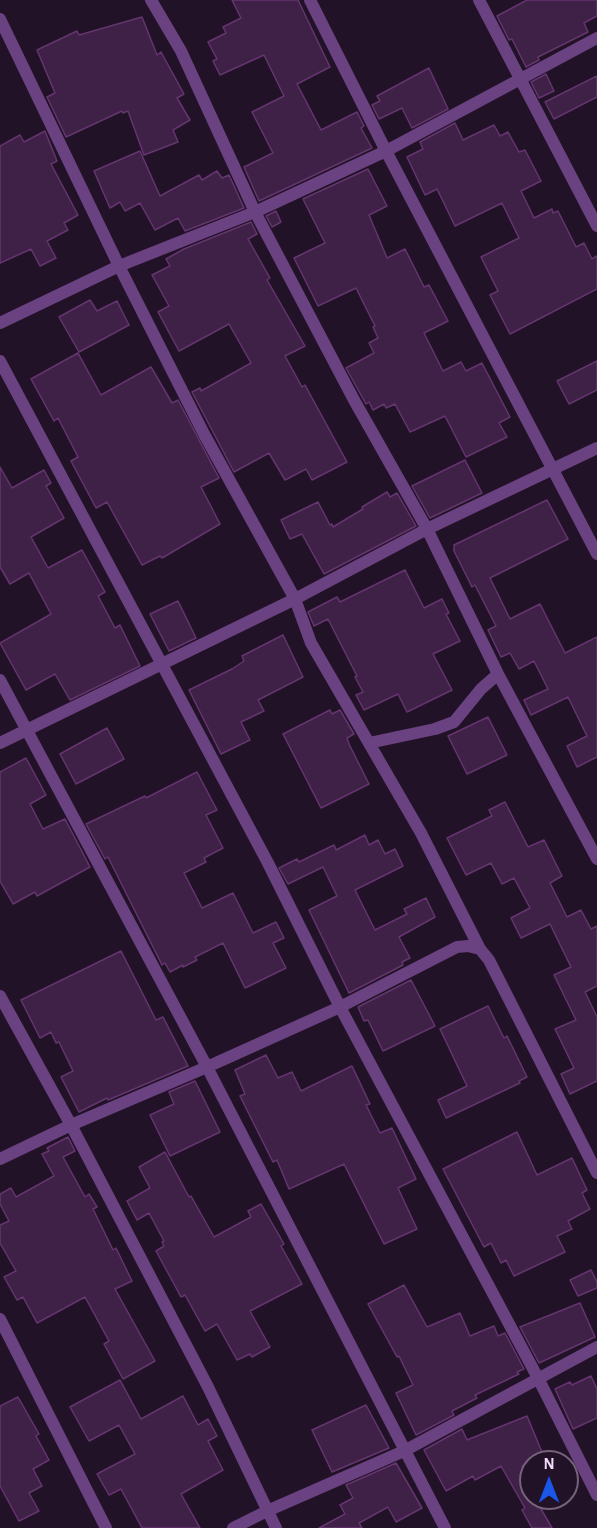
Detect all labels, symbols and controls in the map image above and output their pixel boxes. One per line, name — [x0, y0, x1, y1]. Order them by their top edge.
north arrow — [519, 1450, 579, 1510]
text: N — [543, 1456, 555, 1472]

